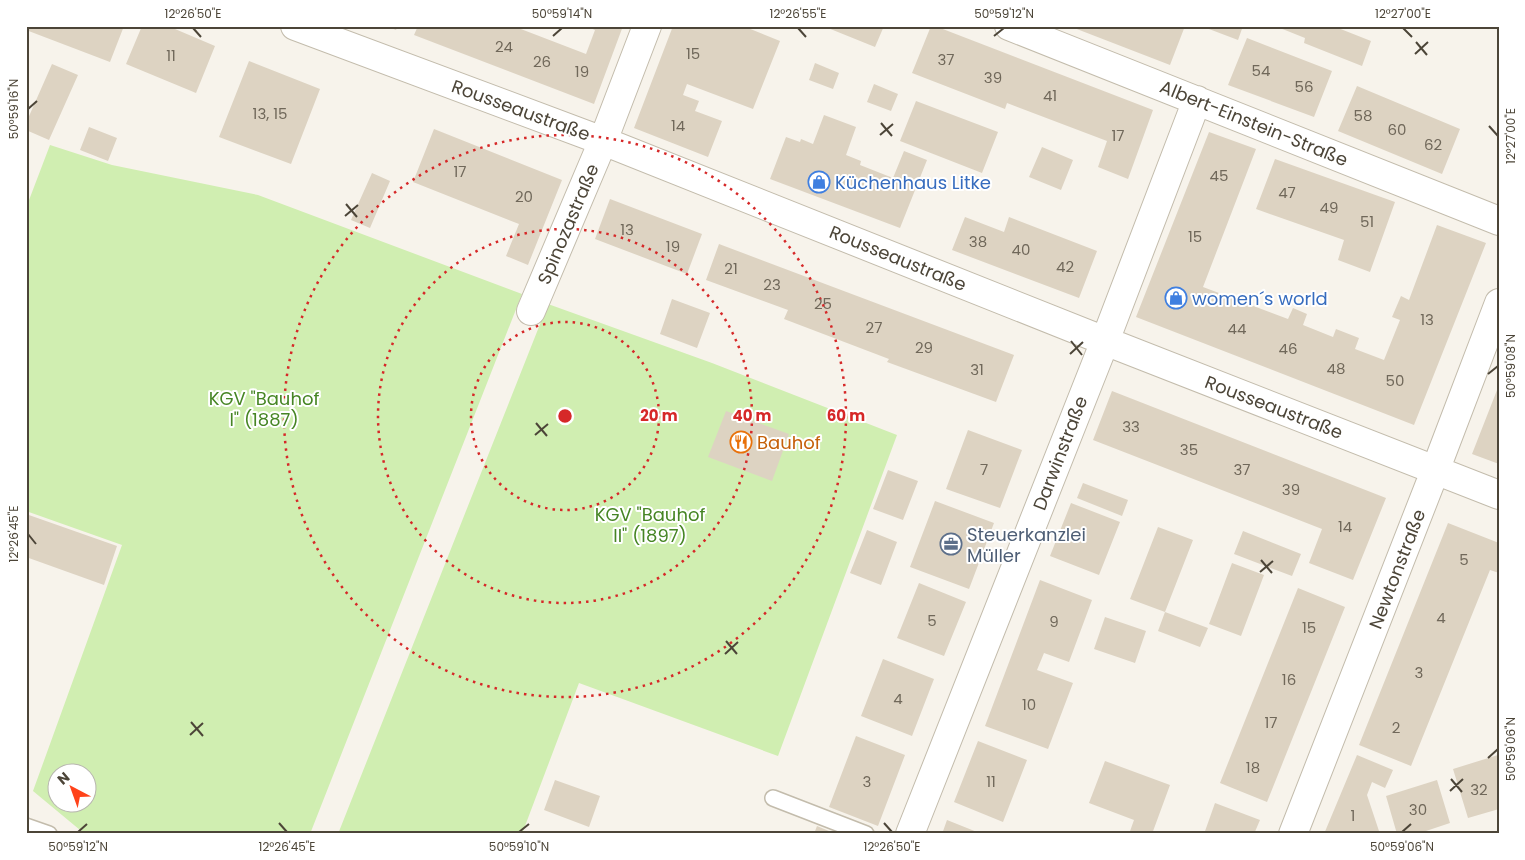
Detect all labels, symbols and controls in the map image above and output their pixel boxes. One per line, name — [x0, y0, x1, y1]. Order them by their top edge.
text: 12°26'50"E — [165, 5, 221, 22]
text: 50°59'14"N — [532, 5, 592, 22]
text: 12°26'55"E — [770, 5, 826, 22]
text: 50°59'12"N — [974, 5, 1034, 22]
text: 12°27'00"E — [1375, 5, 1431, 22]
house number: 24 — [495, 36, 513, 57]
house number: 15 — [686, 43, 700, 64]
house number: 11 — [166, 45, 176, 66]
house number: 37 — [937, 49, 955, 70]
house number: 26 — [533, 51, 551, 72]
house number: 54 — [1252, 60, 1270, 81]
house number: 19 — [575, 61, 589, 82]
house number: 39 — [984, 67, 1002, 88]
street label: Rousseaustraße — [448, 73, 594, 147]
street label: Albert-Einstein-Straße — [1156, 74, 1352, 172]
house number: 56 — [1295, 76, 1313, 97]
text: 50°59'16"N — [5, 79, 22, 139]
house number: 41 — [1043, 85, 1057, 106]
house number: 13, 15 — [253, 103, 287, 124]
house number: 58 — [1354, 105, 1372, 126]
text: 12°27'00"E — [1502, 108, 1519, 164]
house number: 14 — [671, 115, 685, 136]
house number: 60 — [1388, 119, 1406, 140]
house number: 17 — [1112, 125, 1125, 146]
house number: 62 — [1424, 134, 1442, 155]
street label: Spinozastraße — [531, 160, 605, 288]
house number: 17 — [454, 161, 467, 182]
house number: 45 — [1210, 165, 1228, 186]
shop icon: Küchenhaus Litke — [807, 170, 831, 194]
place label: Küchenhaus Litke — [835, 170, 991, 195]
house number: 47 — [1278, 182, 1296, 203]
house number: 20 — [515, 186, 533, 207]
house number: 49 — [1320, 197, 1338, 218]
house number: 51 — [1360, 211, 1374, 232]
house number: 13 — [620, 219, 634, 240]
street label: Rousseaustraße — [826, 219, 970, 297]
house number: 15 — [1188, 226, 1202, 247]
house number: 38 — [969, 231, 987, 252]
house number: 19 — [666, 236, 680, 257]
house number: 40 — [1012, 239, 1030, 260]
house number: 42 — [1056, 256, 1074, 277]
house number: 21 — [724, 258, 738, 279]
house number: 23 — [763, 274, 781, 295]
shop icon: women´s world — [1164, 286, 1188, 310]
place label: women´s world — [1192, 286, 1328, 311]
house number: 25 — [814, 293, 832, 314]
house number: 13 — [1420, 309, 1434, 330]
house number: 27 — [866, 317, 882, 338]
house number: 44 — [1228, 318, 1246, 339]
text: 50°59'08"N — [1502, 334, 1519, 398]
house number: 29 — [915, 337, 933, 358]
house number: 46 — [1279, 338, 1297, 359]
house number: 48 — [1327, 358, 1345, 379]
house number: 31 — [970, 359, 984, 380]
street label: Rousseaustraße — [1201, 369, 1347, 445]
house number: 50 — [1386, 370, 1404, 391]
park label: KGV "Bauhof I" (1887) — [209, 386, 319, 432]
street label: Darwinstraße — [1027, 392, 1093, 514]
text: 20 m — [640, 405, 678, 426]
text: 40 m — [732, 405, 772, 426]
text: 60 m — [827, 405, 865, 426]
centre of rings — [556, 407, 574, 425]
house number: 33 — [1122, 416, 1140, 437]
restaurant icon: Bauhof — [729, 430, 753, 454]
place label: Bauhof — [757, 430, 821, 455]
house number: 35 — [1180, 439, 1198, 460]
house number: 7 — [980, 459, 988, 480]
house number: 37 — [1233, 459, 1251, 480]
house number: 39 — [1282, 479, 1300, 500]
park label: KGV "Bauhof II" (1897) — [595, 502, 705, 548]
text: 12°26'45"E — [5, 506, 22, 562]
street label: Newtonstraße — [1363, 506, 1431, 632]
house number: 14 — [1338, 516, 1352, 537]
place label: Steuerkanzlei Müller — [967, 522, 1086, 568]
office icon: Steuerkanzlei Müller — [939, 532, 963, 556]
house number: 5 — [1459, 549, 1469, 570]
house number: 4 — [1436, 607, 1446, 628]
house number: 5 — [927, 610, 937, 631]
house number: 9 — [1049, 611, 1059, 632]
house number: 15 — [1302, 617, 1316, 638]
house number: 3 — [1415, 662, 1423, 683]
house number: 16 — [1282, 669, 1296, 690]
house number: 4 — [893, 688, 903, 709]
house number: 10 — [1022, 694, 1036, 715]
house number: 17 — [1265, 712, 1278, 733]
house number: 2 — [1392, 717, 1400, 738]
text: 50°59'06"N — [1502, 717, 1519, 781]
house number: 18 — [1246, 757, 1260, 778]
north arrow — [48, 762, 98, 812]
text: N — [53, 767, 74, 789]
house number: 3 — [863, 771, 871, 792]
house number: 11 — [986, 771, 996, 792]
house number: 32 — [1470, 779, 1488, 800]
house number: 30 — [1409, 799, 1427, 820]
house number: 1 — [1351, 805, 1355, 826]
text: 50°59'12"N — [48, 838, 108, 855]
text: 12°26'45"E — [259, 838, 315, 855]
text: 50°59'10"N — [489, 838, 549, 855]
text: 12°26'50"E — [864, 838, 920, 855]
text: 50°59'06"N — [1370, 838, 1434, 855]

